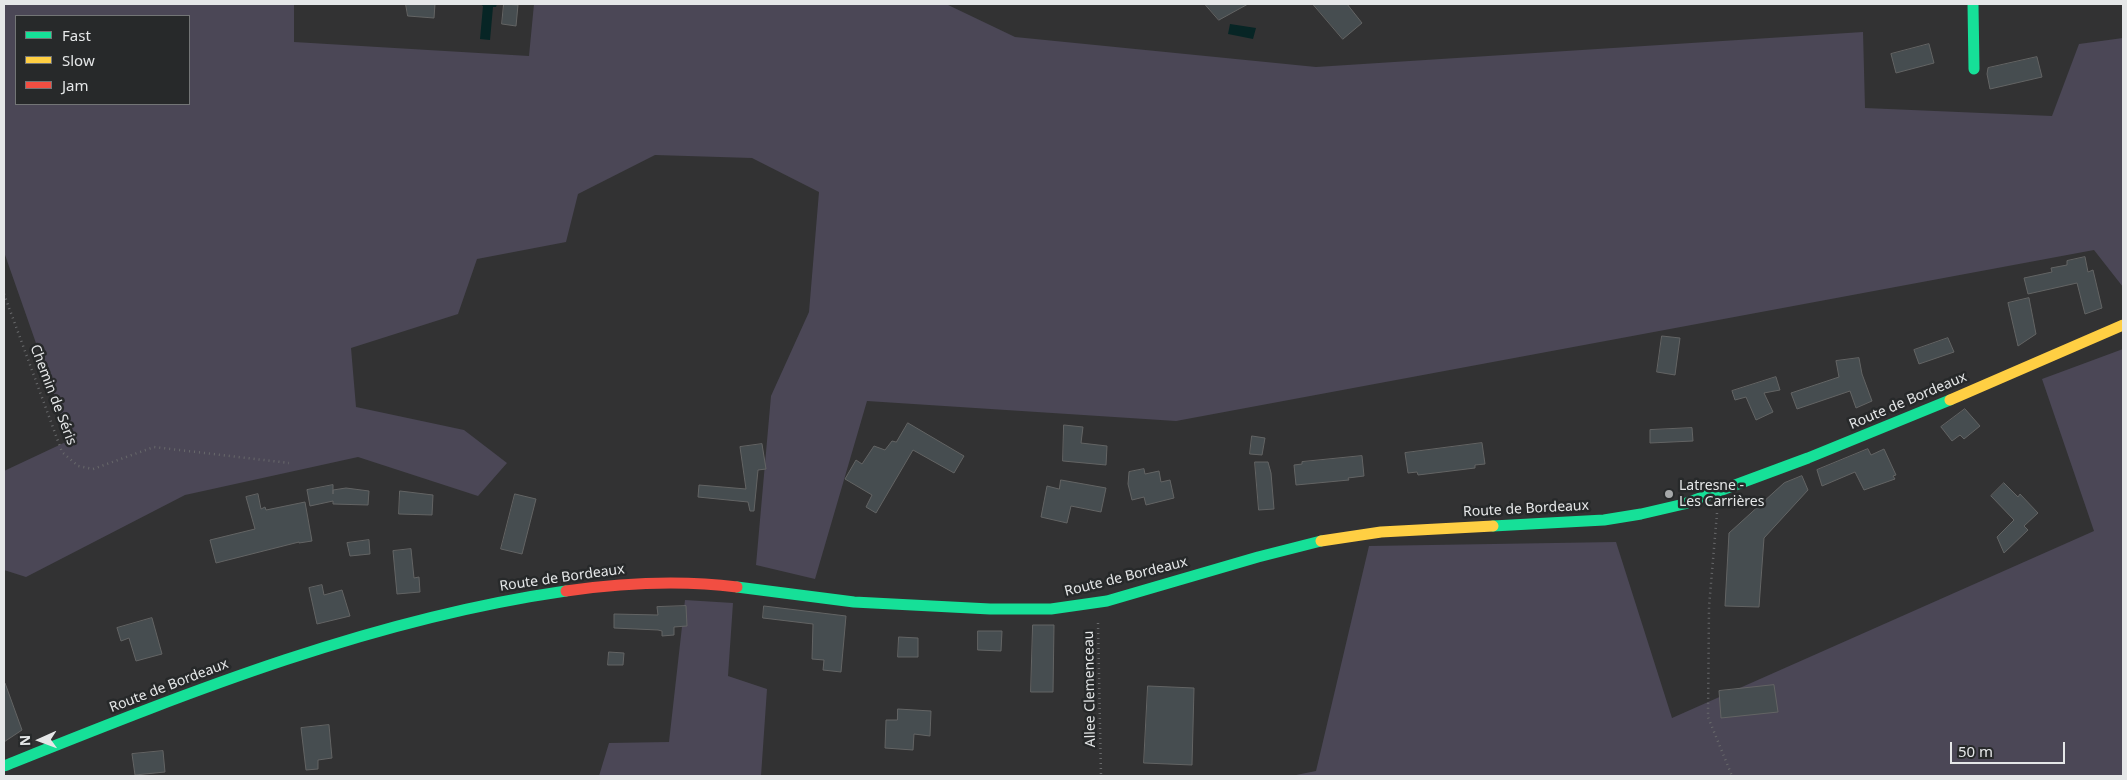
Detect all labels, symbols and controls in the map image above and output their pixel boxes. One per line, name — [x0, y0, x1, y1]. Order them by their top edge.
legend — [15, 15, 190, 105]
text: Fast — [62, 25, 91, 45]
text: Slow — [62, 50, 95, 70]
text: Jam — [62, 75, 89, 95]
street label: Chemin de Séris — [26, 342, 80, 448]
street label: Route de Bordeaux — [1847, 369, 1969, 433]
place label: Latresne - Les Carrières — [1679, 478, 1764, 511]
marker: Latresne - Les Carrières — [1663, 488, 1675, 500]
street label: Route de Bordeaux — [1463, 497, 1589, 521]
street label: Route de Bordeaux — [1063, 554, 1189, 600]
street label: Route de Bordeaux — [498, 561, 626, 595]
street label: Allee Clemenceau — [1081, 631, 1099, 747]
street label: Route de Bordeaux — [107, 656, 231, 716]
north arrow — [15, 715, 65, 765]
scale bar — [1952, 732, 2067, 764]
text: N — [15, 735, 34, 747]
text: 50 m — [1958, 741, 1993, 761]

